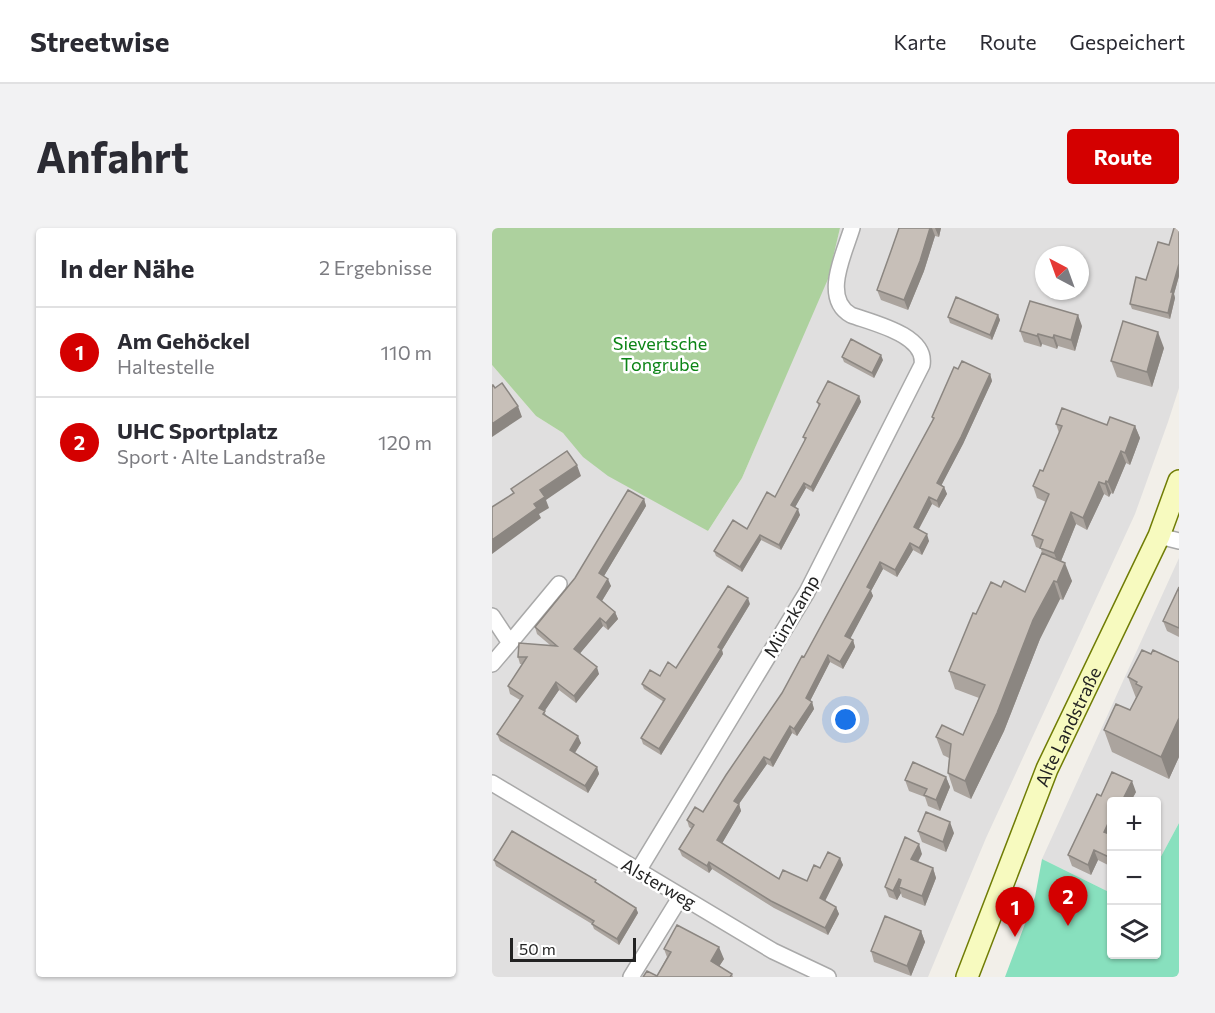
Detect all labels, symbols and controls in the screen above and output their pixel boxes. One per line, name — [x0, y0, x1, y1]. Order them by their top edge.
text: Streetwise — [30, 24, 170, 58]
text: Karte — [893, 29, 946, 54]
text: Route — [979, 29, 1037, 54]
text: Gespeichert — [1070, 29, 1185, 54]
button: Route — [1067, 129, 1179, 184]
text: Anfahrt — [36, 130, 189, 182]
north arrow — [1035, 246, 1089, 300]
text: In der Nähe — [60, 252, 195, 283]
text: 2 Ergebnisse — [319, 255, 432, 279]
text: Am Gehöckel — [117, 327, 250, 354]
park label: Sievertsche Tongrube — [613, 332, 707, 375]
text: 1 — [75, 340, 84, 364]
text: 110 m — [381, 340, 432, 364]
text: Haltestelle — [117, 354, 215, 378]
text: UHC Sportplatz — [117, 417, 278, 444]
text: 2 — [74, 430, 85, 454]
text: 120 m — [378, 430, 432, 454]
text: Sport · Alte Landstraße — [117, 444, 325, 468]
street label: Münzkamp — [758, 571, 824, 661]
street label: Alte Landstraße — [1030, 663, 1106, 790]
your location — [831, 705, 860, 734]
map controls — [1107, 797, 1161, 959]
button: + — [1107, 797, 1161, 851]
button: − — [1107, 851, 1161, 905]
street label: Alsterweg — [618, 853, 700, 913]
pin: 2 — [1048, 876, 1088, 926]
pin: 1 — [996, 888, 1034, 937]
button: layers — [1107, 905, 1161, 959]
scale bar — [510, 935, 636, 962]
text: 50 m — [519, 939, 556, 958]

